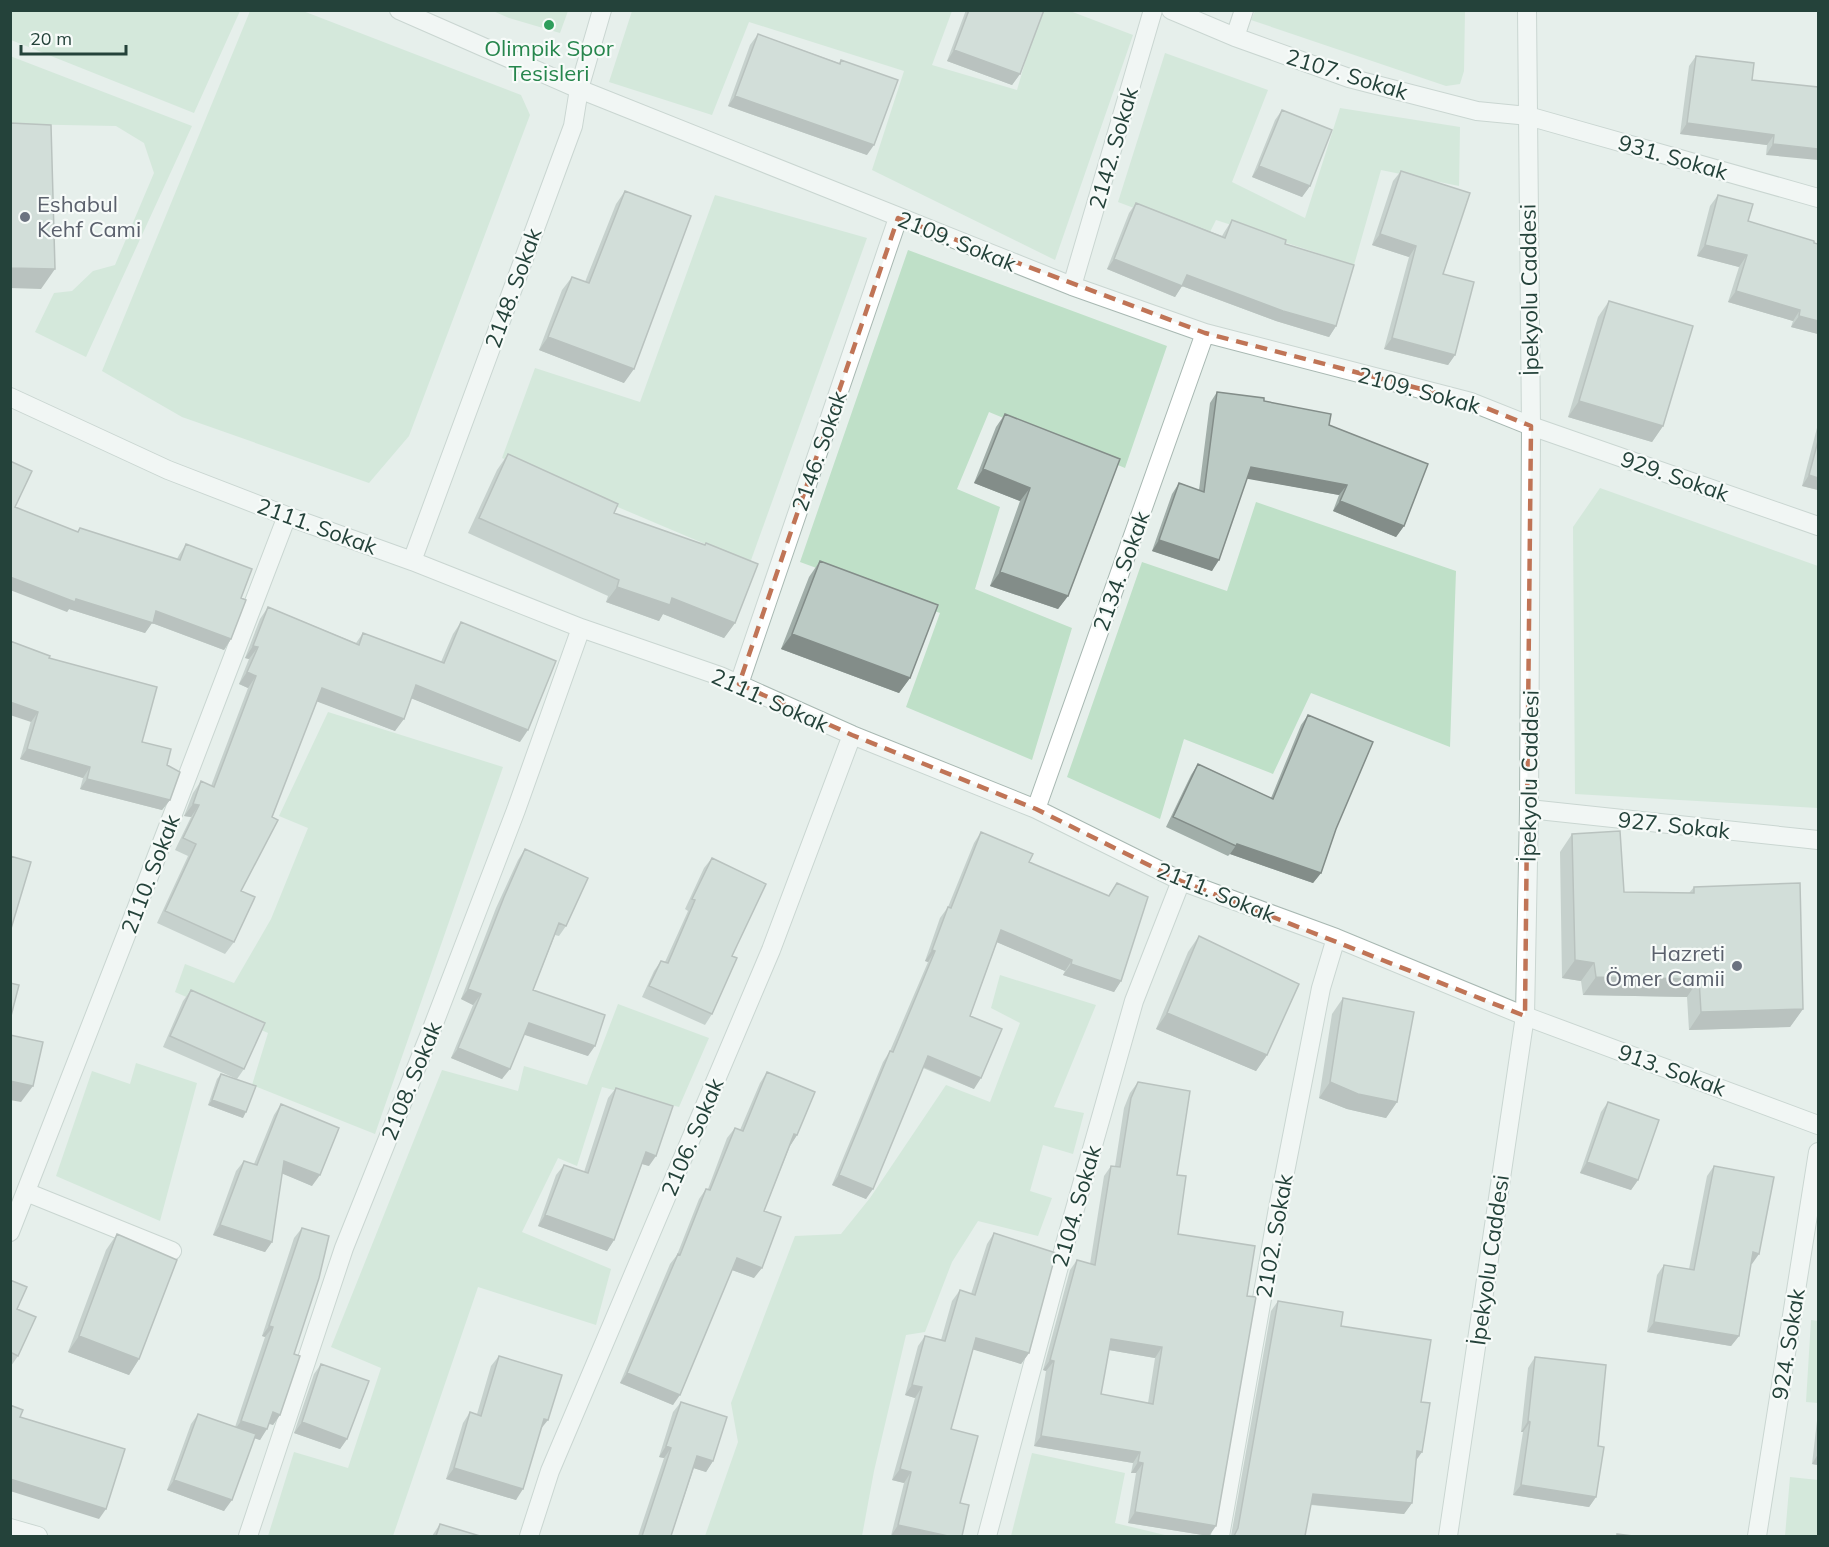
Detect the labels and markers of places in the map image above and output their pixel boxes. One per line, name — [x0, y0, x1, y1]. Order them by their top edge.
marker: Olimpik Spor Tesisleri — [542, 18, 556, 32]
place label: Olimpik Spor Tesisleri — [484, 34, 614, 87]
place label: Eshabul Kehf Cami — [37, 190, 141, 243]
marker: Eshabul Kehf Cami — [18, 210, 32, 224]
place label: Hazreti Ömer Camii — [1605, 939, 1725, 992]
marker: Hazreti Ömer Camii — [1730, 959, 1744, 973]

